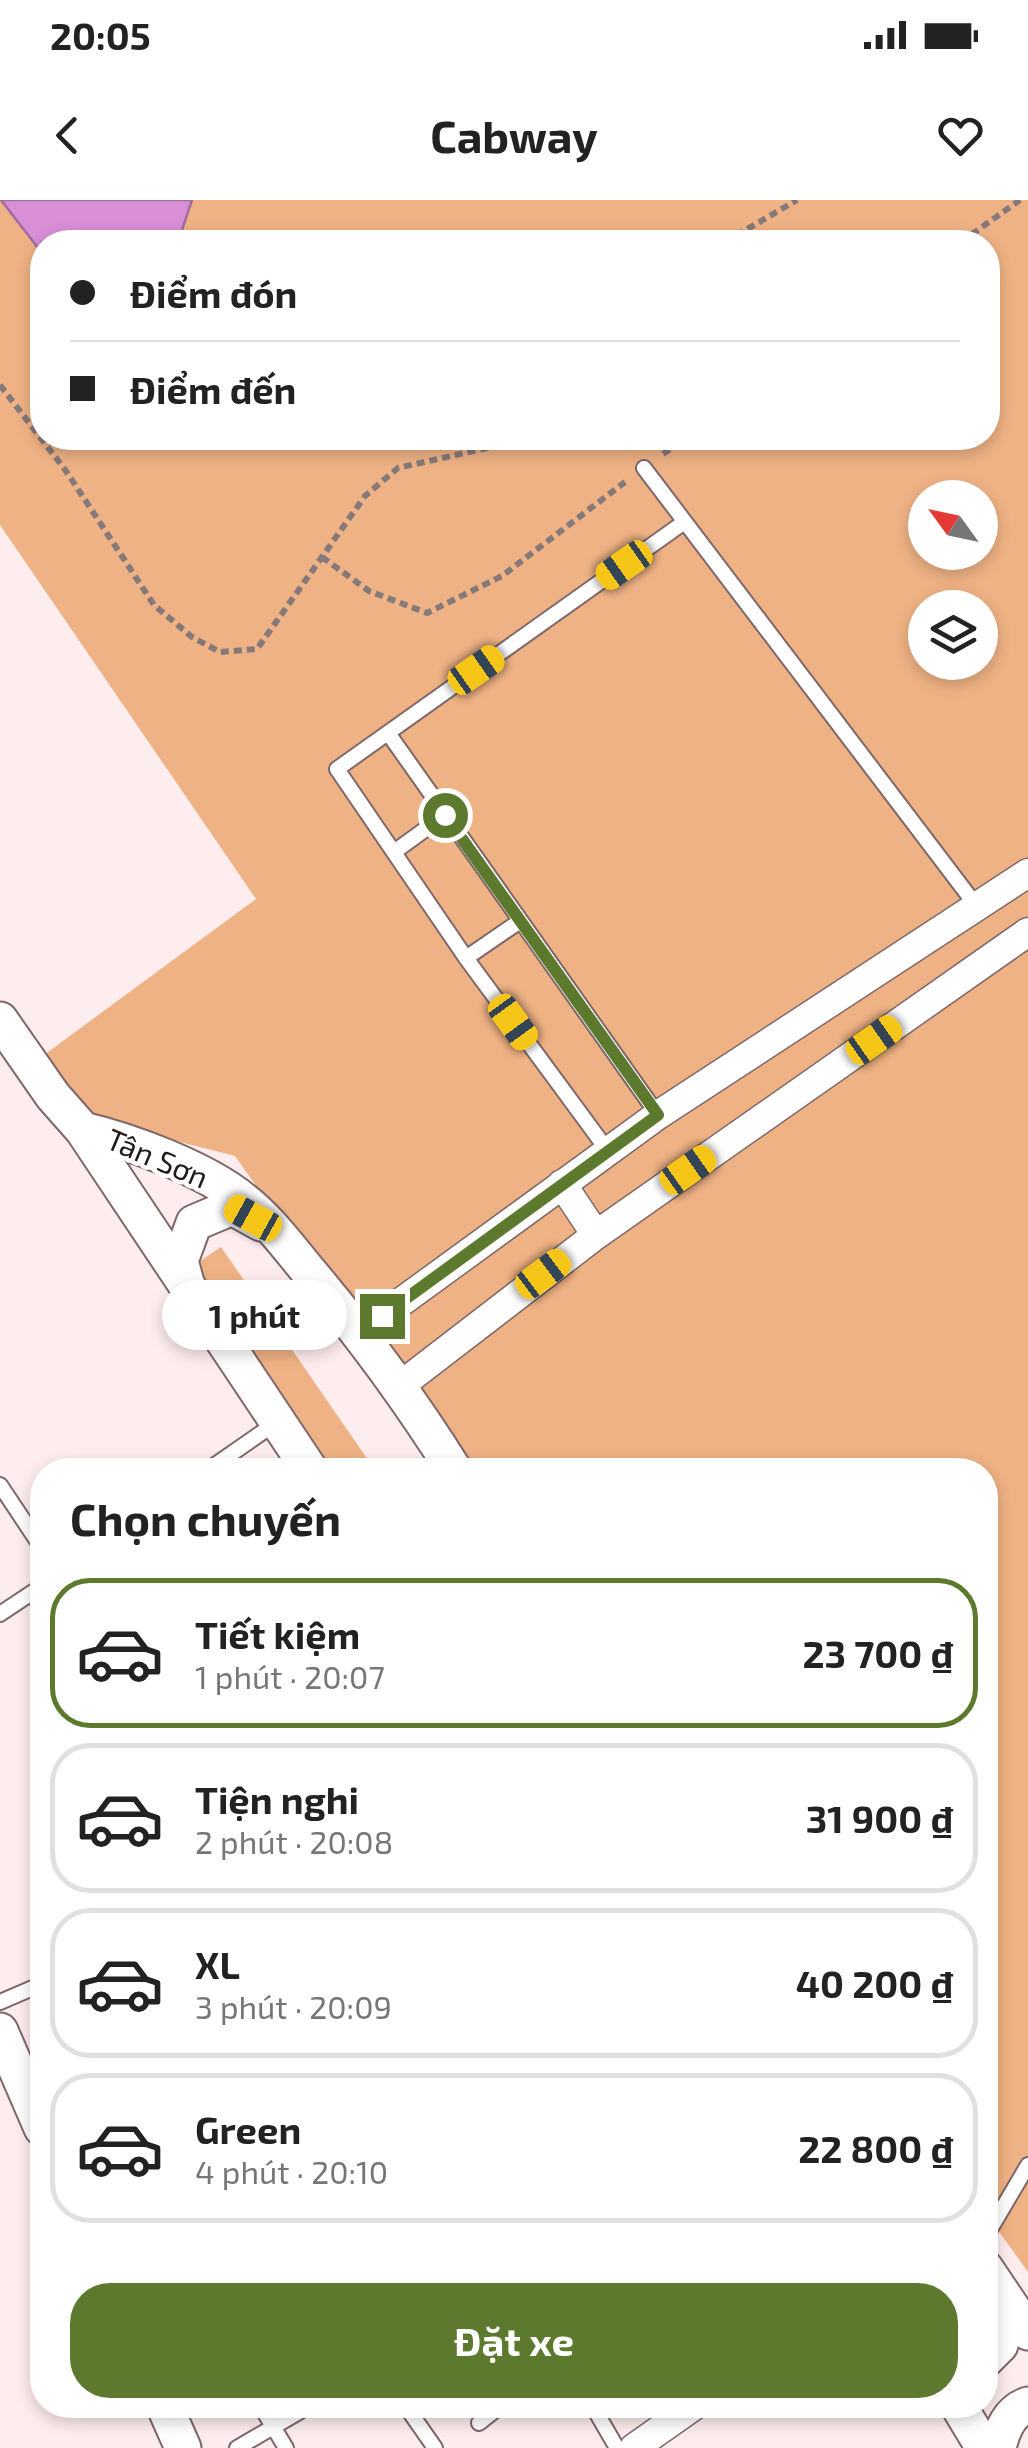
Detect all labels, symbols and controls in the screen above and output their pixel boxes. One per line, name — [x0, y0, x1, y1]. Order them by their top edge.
text: 20:05 — [50, 12, 151, 58]
icon: back — [40, 108, 95, 163]
text: Cabway — [430, 108, 598, 162]
icon: heart — [933, 108, 988, 163]
text: Điểm đón — [130, 270, 297, 316]
text: Điểm đến — [130, 366, 296, 412]
north arrow — [908, 480, 998, 570]
map controls — [908, 480, 998, 680]
car — [591, 536, 657, 594]
button: layers — [908, 590, 998, 680]
car — [443, 641, 509, 699]
route start — [423, 793, 468, 838]
car — [483, 989, 543, 1055]
car — [841, 1011, 907, 1069]
street label: Tân Sơn — [102, 1120, 214, 1195]
car — [655, 1141, 721, 1199]
car — [219, 1190, 287, 1246]
car — [510, 1244, 576, 1304]
callout: 1 phút — [162, 1281, 347, 1351]
route end — [360, 1294, 405, 1339]
text: 1 phút — [209, 1296, 300, 1334]
text: Chọn chuyến — [70, 1491, 341, 1545]
icon: car — [75, 1608, 165, 1698]
text: Tiết kiệm — [195, 1611, 360, 1657]
text: 23 700 ₫ — [802, 1630, 953, 1676]
text: 1 phút · 20:07 — [195, 1657, 385, 1695]
icon: car — [75, 1773, 165, 1863]
text: Tiện nghi — [195, 1776, 359, 1822]
text: 31 900 ₫ — [806, 1795, 953, 1841]
text: 2 phút · 20:08 — [195, 1822, 393, 1860]
icon: car — [75, 1938, 165, 2028]
text: XL — [195, 1941, 240, 1987]
text: 40 200 ₫ — [796, 1960, 953, 2006]
text: 3 phút · 20:09 — [195, 1987, 392, 2025]
icon: car — [75, 2103, 165, 2193]
text: Green — [195, 2106, 301, 2152]
text: 22 800 ₫ — [798, 2125, 953, 2171]
text: 4 phút · 20:10 — [195, 2152, 388, 2190]
button: Đặt xe — [70, 2283, 958, 2398]

